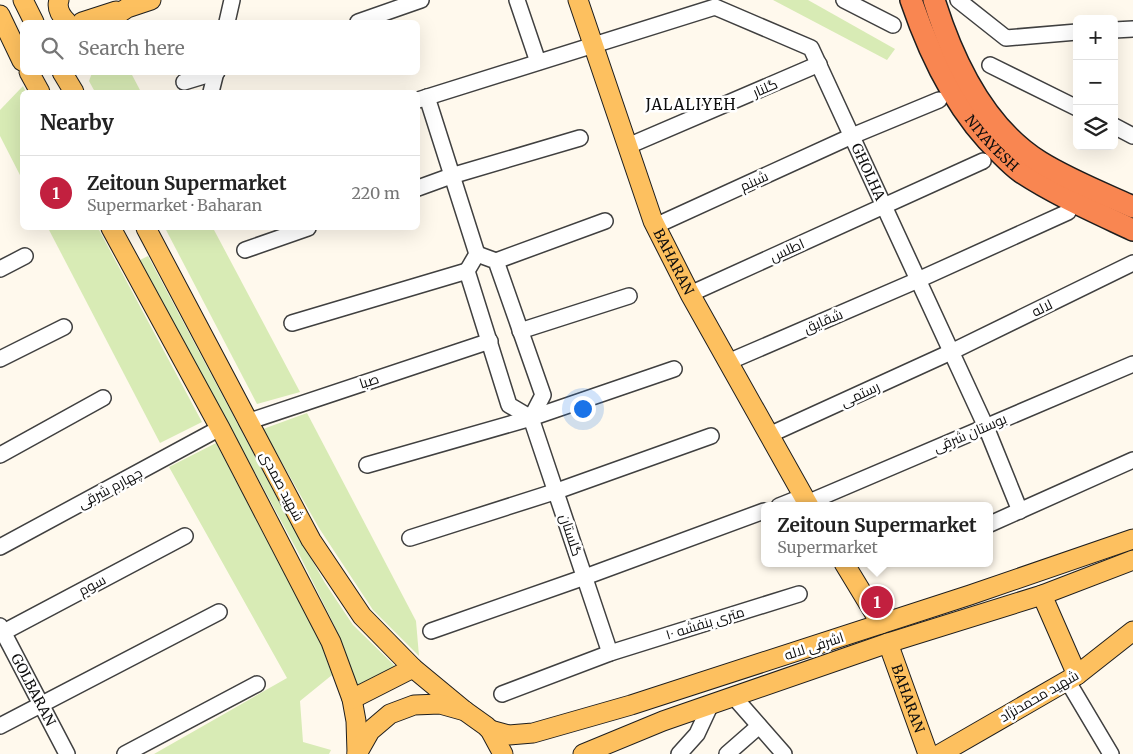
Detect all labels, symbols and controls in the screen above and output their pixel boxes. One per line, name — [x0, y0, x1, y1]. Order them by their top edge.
map controls — [1073, 15, 1118, 150]
button: + — [1073, 15, 1118, 60]
search box — [20, 20, 420, 75]
icon: search — [38, 34, 66, 62]
text: Search here — [78, 36, 185, 60]
button: − — [1073, 60, 1118, 105]
street label: گلنار — [749, 75, 780, 102]
district label: JALALIYEH — [644, 95, 737, 114]
button: layers — [1073, 105, 1118, 150]
text: Nearby — [40, 109, 114, 136]
street label: NIYAYESH — [961, 111, 1023, 175]
street label: GHOLHA — [847, 140, 889, 203]
street label: شبنم — [737, 167, 771, 196]
text: Zeitoun Supermarket — [87, 171, 287, 195]
text: 1 — [52, 183, 60, 203]
text: 220 m — [352, 183, 400, 203]
text: Supermarket · Baharan — [87, 195, 262, 215]
street label: BAHARAN — [649, 226, 698, 298]
street label: اطلس — [767, 234, 807, 266]
street label: لاله — [1029, 295, 1055, 321]
street label: شقایق — [801, 305, 845, 337]
street label: صبا — [357, 369, 381, 393]
street label: رستمی — [838, 377, 882, 411]
your location — [570, 396, 596, 422]
street label: بوستان شرقی — [931, 409, 1009, 457]
street label: شهید صمدی — [256, 448, 308, 524]
street label: چهارم شرقی — [75, 463, 146, 513]
popup — [761, 502, 993, 567]
street label: گلستان — [556, 512, 586, 558]
text: Zeitoun Supermarket — [777, 513, 977, 537]
text: Supermarket — [777, 537, 878, 557]
street label: سوم — [75, 570, 109, 601]
pin: 1 — [861, 583, 893, 621]
street label: ۱۰ متری بنفشه — [664, 603, 746, 643]
street label: اشرفی لاله — [782, 628, 846, 664]
street label: GOLBARAN — [7, 651, 60, 729]
street label: BAHARAN — [887, 662, 929, 735]
street label: شهید محمدنژاد — [996, 666, 1082, 726]

